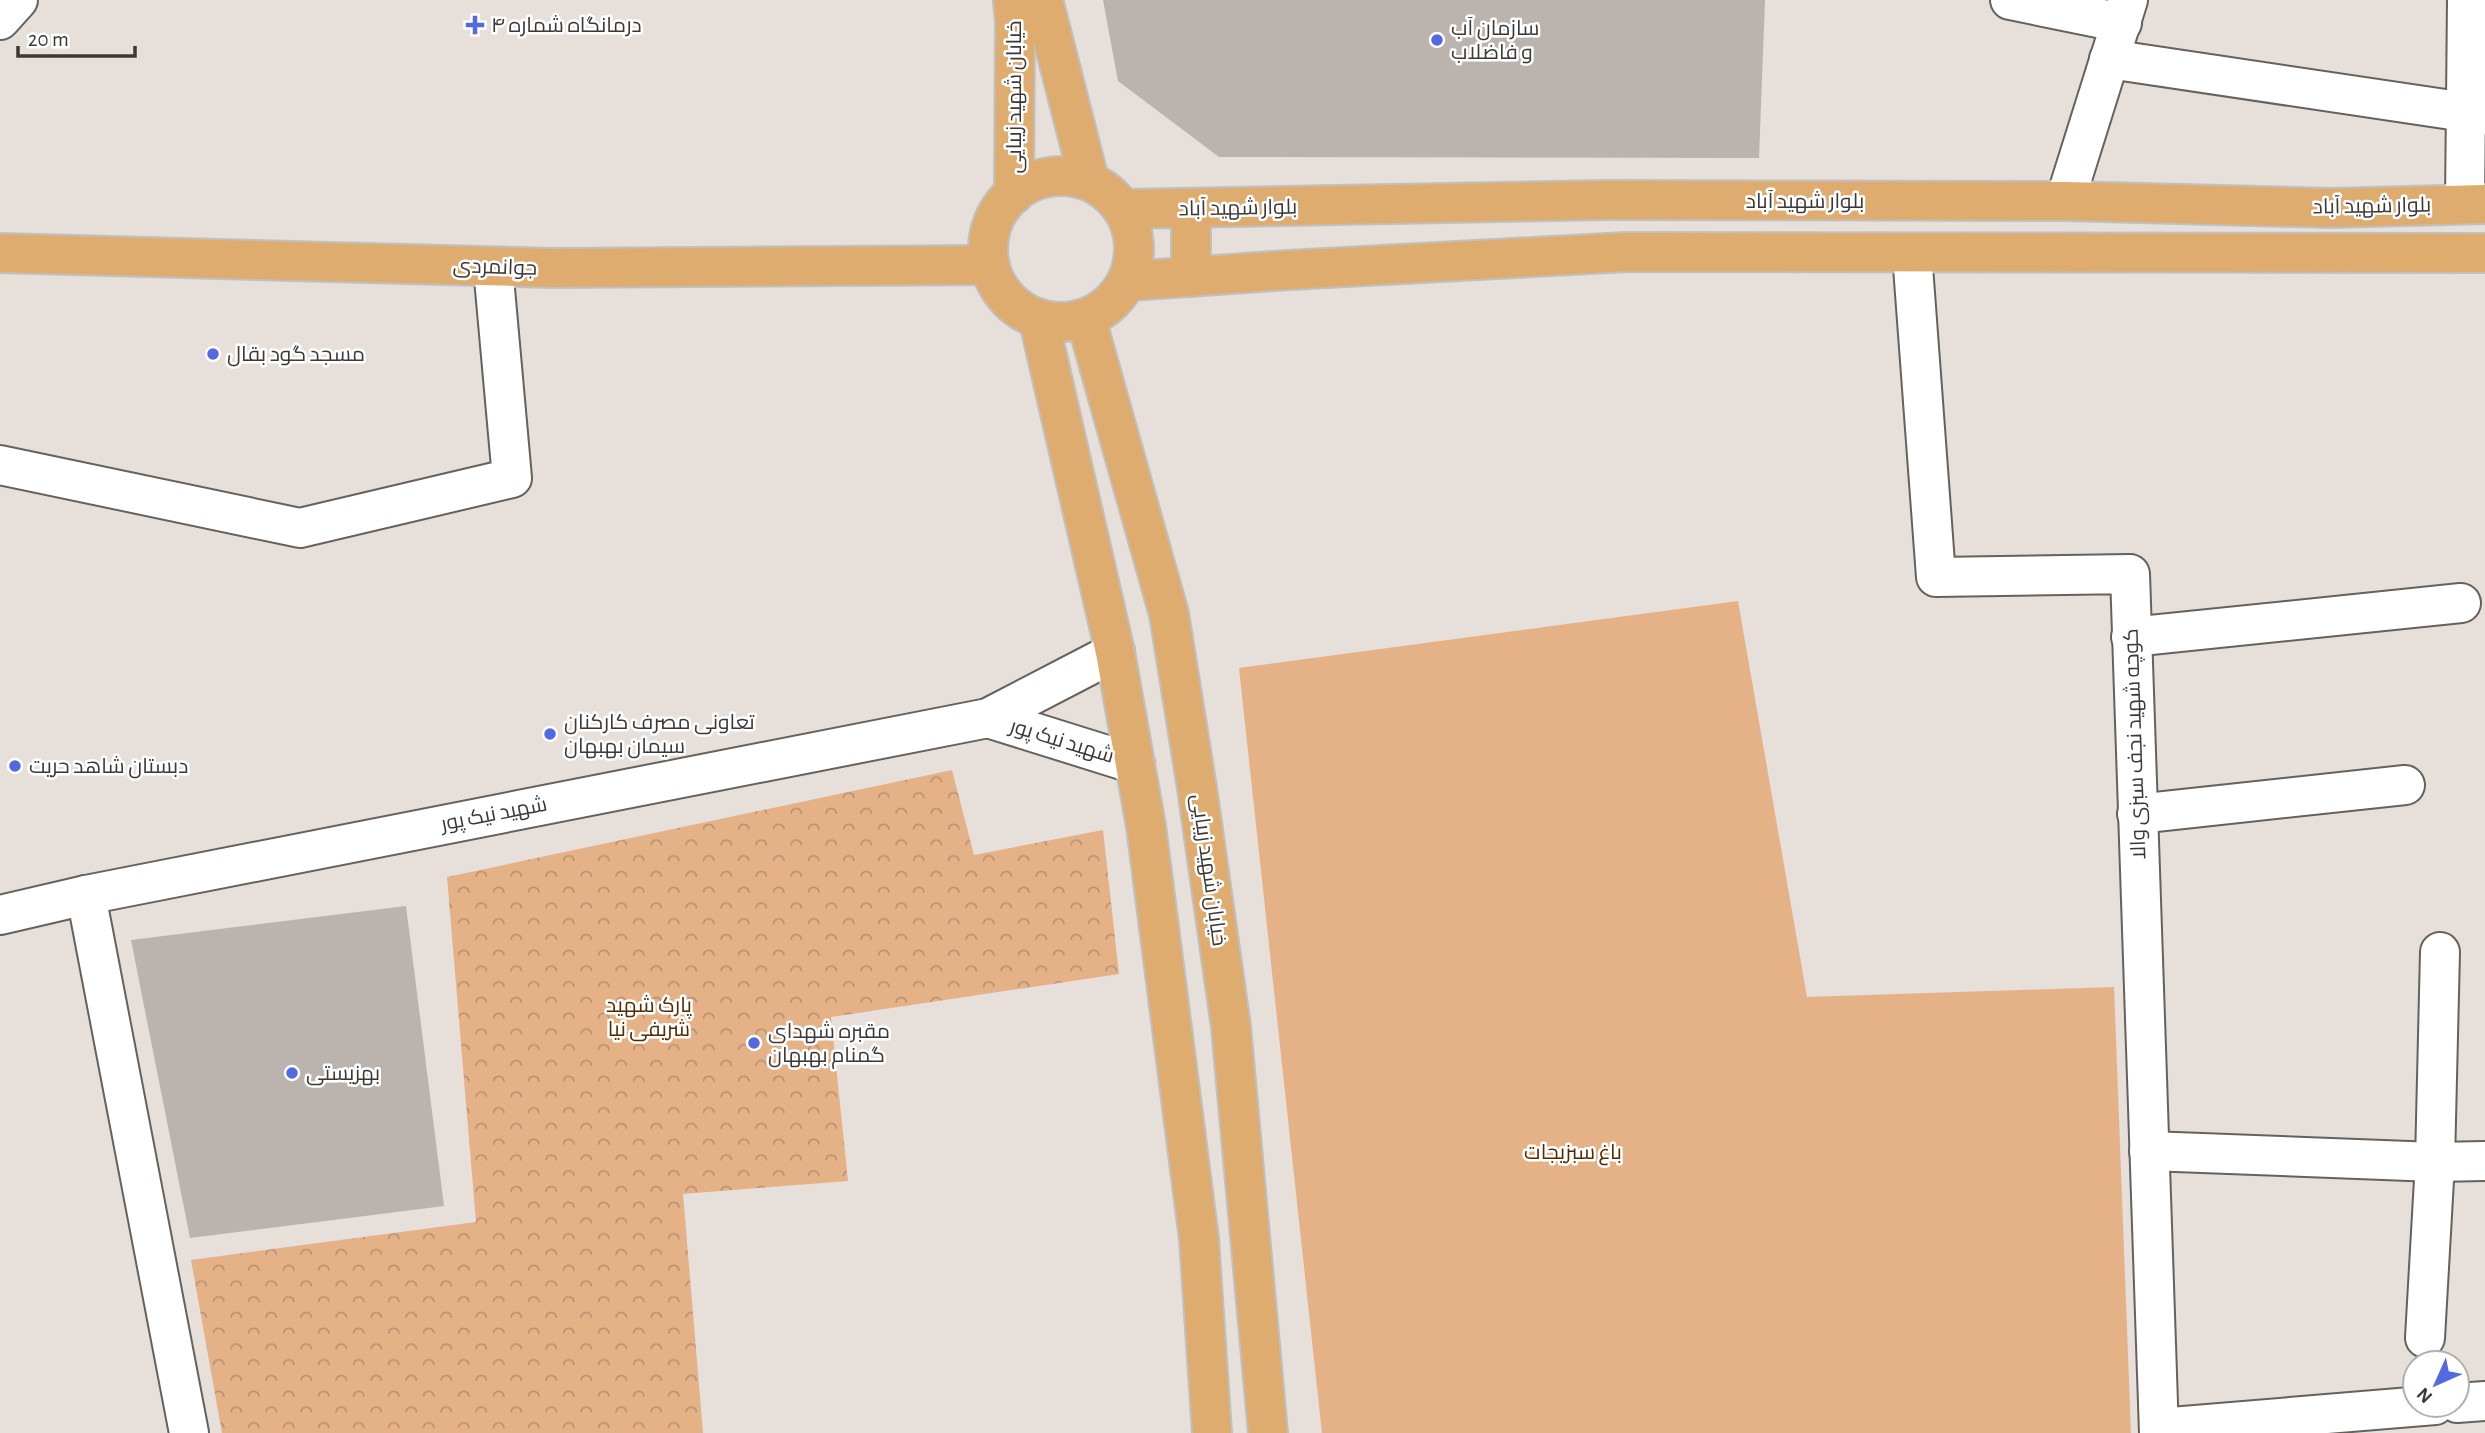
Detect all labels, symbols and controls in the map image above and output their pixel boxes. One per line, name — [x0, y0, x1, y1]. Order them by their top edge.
scale bar — [18, 14, 135, 58]
marker: درمانگاه شماره ۴ — [465, 15, 485, 35]
place label: درمانگاه شماره ۴ — [491, 15, 642, 37]
place label: سازمان آب و فاضلاب — [1451, 16, 1539, 64]
street label: خیابان شهید زیبایی — [1004, 20, 1027, 174]
text: 20 m — [28, 29, 69, 50]
marker: سازمان آب و فاضلاب — [1429, 32, 1445, 48]
street label: بلوار شهید آباد — [1746, 189, 1864, 214]
street label: بلوار شهید آباد — [2313, 192, 2431, 220]
street label: بلوار شهید آباد — [1179, 194, 1297, 222]
street label: جوانمردی — [452, 255, 538, 281]
place label: مسجد گود بقال — [227, 344, 365, 367]
marker: مسجد گود بقال — [205, 346, 221, 362]
street label: کوچه شهید نجف سبزی والا — [2120, 628, 2153, 860]
place label: تعاونی مصرف کارکنان سیمان بهبهان — [564, 712, 755, 759]
street label: شهید نیک پور — [1006, 715, 1117, 770]
marker: تعاونی مصرف کارکنان سیمان بهبهان — [542, 726, 558, 742]
place label: دبستان شاهد حریت — [29, 756, 188, 779]
marker: دبستان شاهد حریت — [7, 758, 23, 774]
street label: شهید نیک پور — [438, 793, 549, 838]
street label: خیابان شهید زیبایی — [1186, 793, 1230, 948]
park label: پارک شهید شریفی نیا — [606, 995, 692, 1042]
place label: مقبره شهدای گمنام بهبهان — [768, 1021, 890, 1069]
marker: مقبره شهدای گمنام بهبهان — [746, 1035, 762, 1051]
place label: بهزیستی — [306, 1063, 380, 1086]
marker: بهزیستی — [284, 1065, 300, 1081]
park label: باغ سبزیجات — [1524, 1142, 1622, 1166]
north arrow — [2401, 1349, 2471, 1419]
text: N — [2414, 1384, 2436, 1406]

